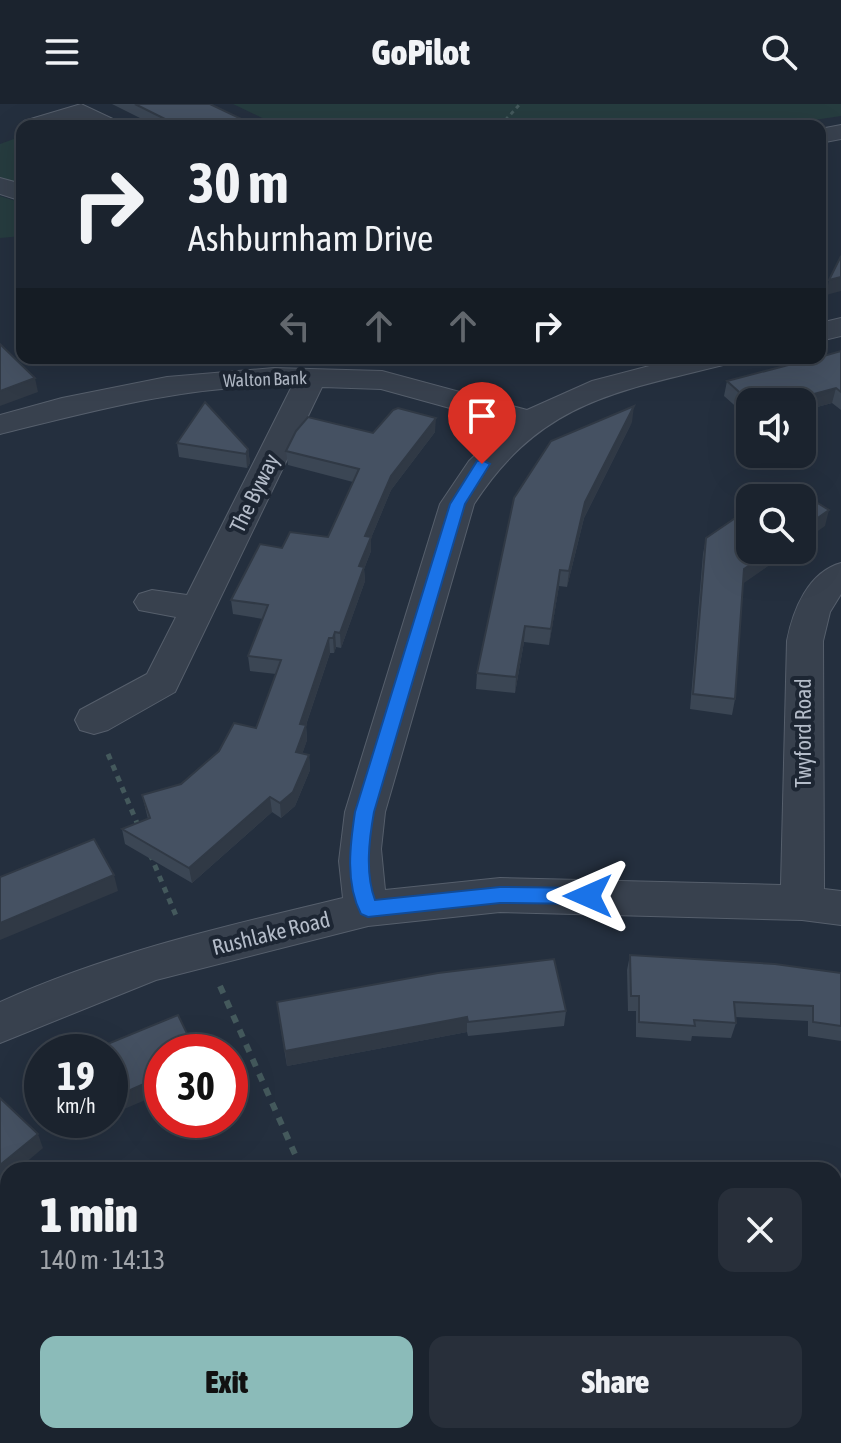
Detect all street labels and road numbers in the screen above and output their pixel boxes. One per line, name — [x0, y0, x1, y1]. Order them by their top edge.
street label: Walton Bank — [223, 367, 307, 391]
street label: The Byway — [224, 449, 284, 537]
street label: Twyford Road — [790, 678, 816, 788]
street label: Rushlake Road — [209, 906, 333, 960]

